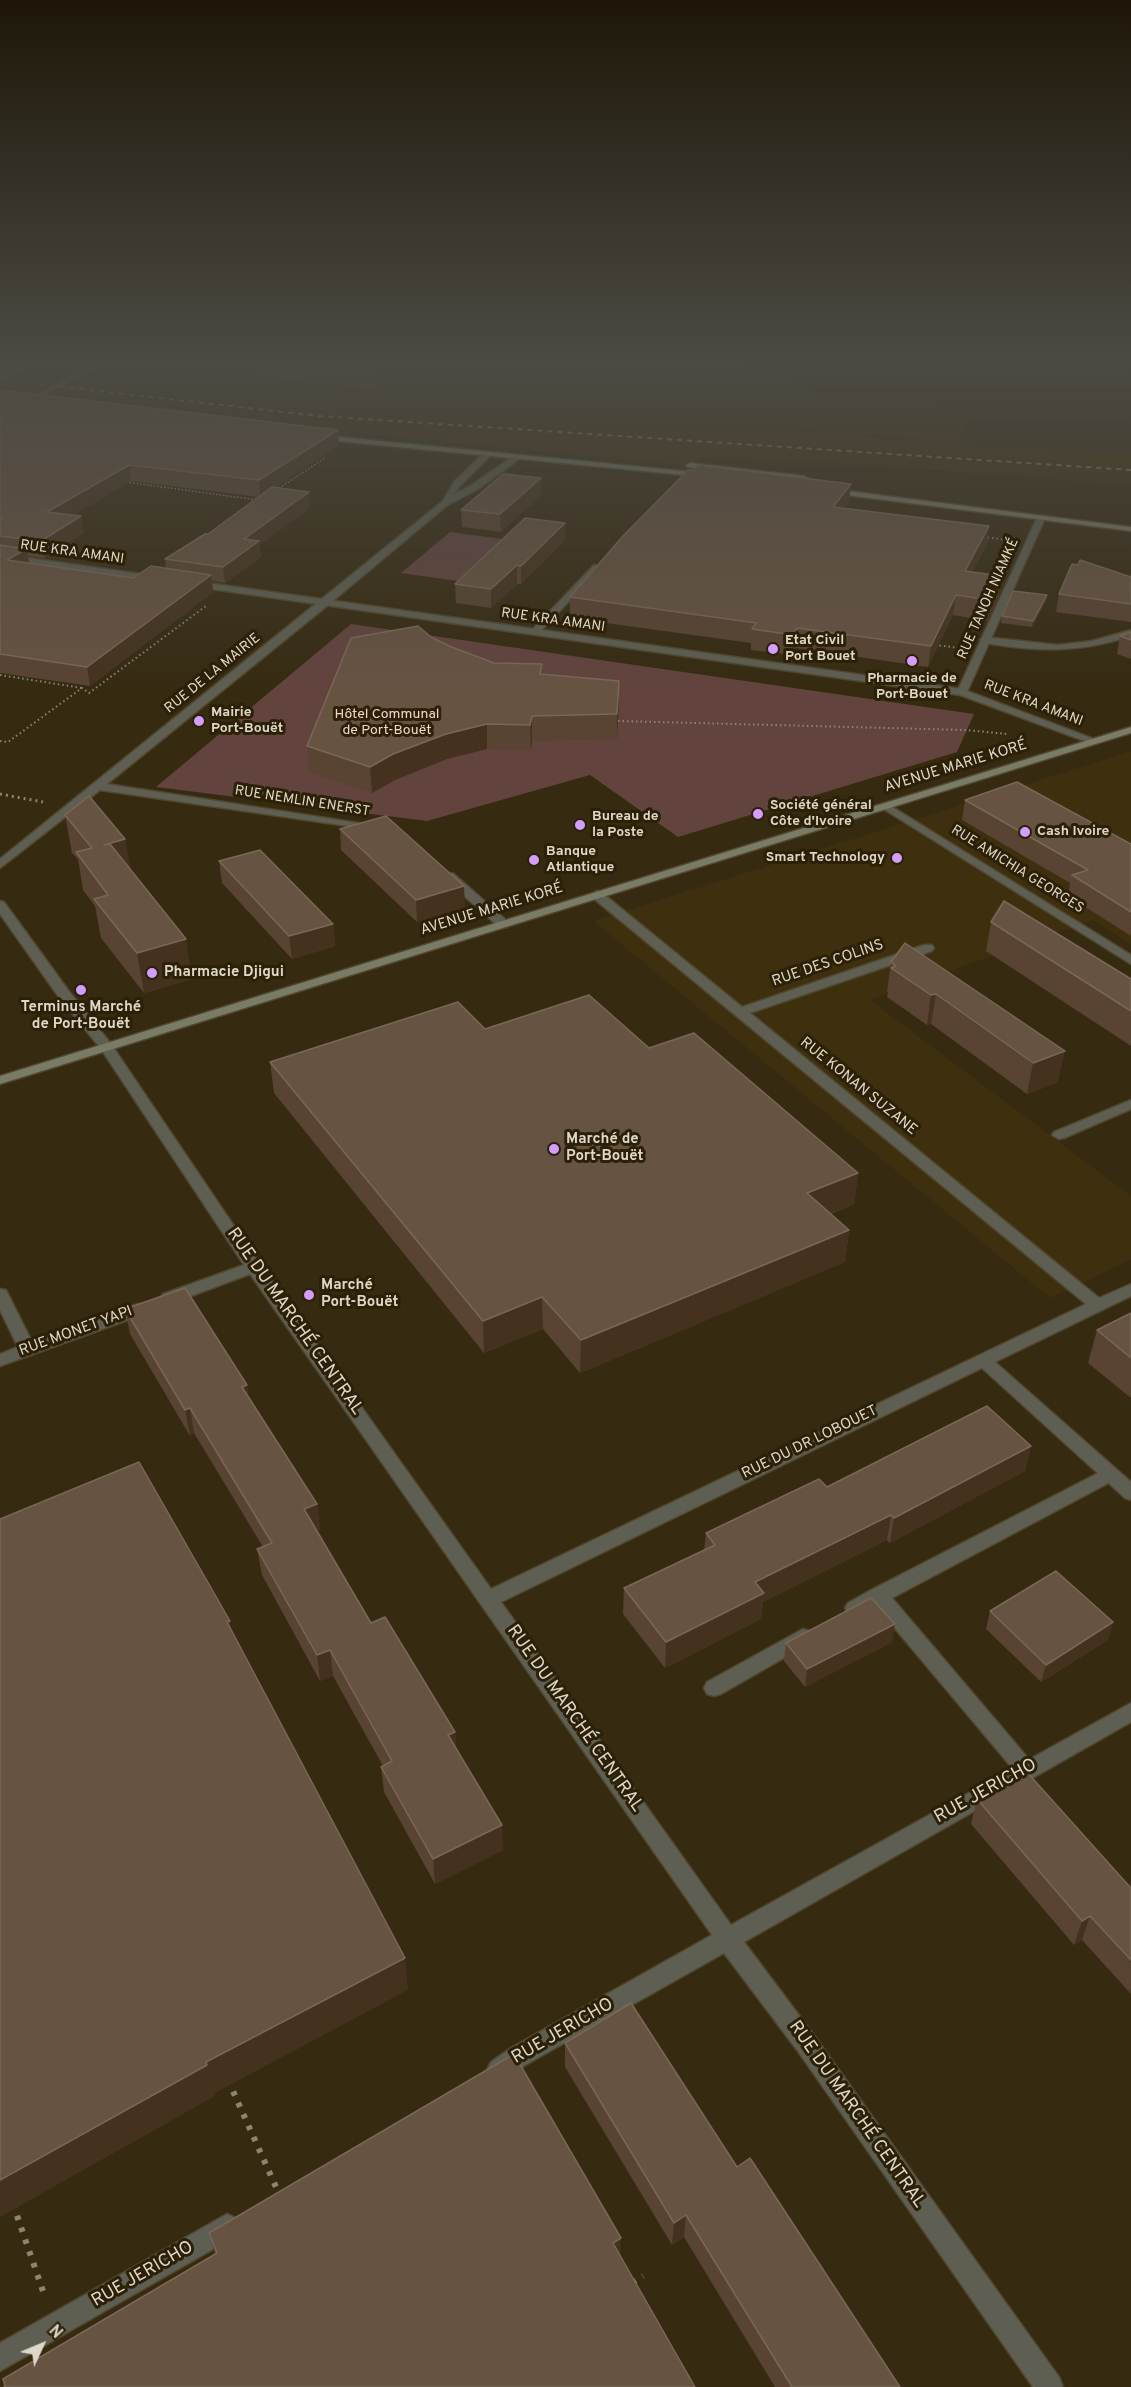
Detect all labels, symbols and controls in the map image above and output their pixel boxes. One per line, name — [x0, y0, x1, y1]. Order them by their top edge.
street label: RUE TANOH NIAMKÉ — [955, 536, 1023, 662]
street label: RUE KRA AMANI — [19, 537, 125, 569]
street label: RUE KRA AMANI — [500, 605, 606, 637]
street label: RUE DE LA MAIRIE — [162, 630, 264, 718]
place label: Etat Civil Port Bouet — [785, 633, 856, 666]
marker: Etat Civil Port Bouet — [766, 642, 780, 656]
marker: Pharmacie de Port-Bouet — [905, 654, 919, 668]
place label: Pharmacie de Port-Bouet — [867, 671, 957, 704]
street label: RUE KRA AMANI — [981, 677, 1085, 731]
place label: Mairie Port-Bouët — [211, 705, 283, 738]
park label: Hôtel Communal de Port-Bouët — [335, 707, 439, 740]
marker: Mairie Port-Bouët — [192, 714, 206, 728]
street label: AVENUE MARIE KORÉ — [883, 737, 1029, 797]
street label: RUE NEMLIN ENERST — [233, 783, 371, 821]
place label: Société général Côte d'Ivoire — [770, 798, 872, 831]
marker: Société général Côte d'Ivoire — [751, 807, 765, 821]
place label: Bureau de la Poste — [592, 809, 659, 842]
marker: Bureau de la Poste — [573, 818, 587, 832]
street label: RUE AMICHIA GEORGES — [947, 822, 1087, 918]
place label: Cash Ivoire — [1037, 824, 1109, 840]
marker: Cash Ivoire — [1018, 825, 1032, 839]
place label: Banque Atlantique — [546, 844, 614, 876]
place label: Smart Technology — [766, 850, 885, 866]
marker: Smart Technology — [890, 851, 904, 865]
marker: Banque Atlantique — [527, 853, 541, 867]
street label: AVENUE MARIE KORÉ — [419, 880, 565, 940]
street label: RUE DES COLINS — [770, 936, 886, 992]
place label: Pharmacie Djigui — [164, 964, 284, 982]
marker: Pharmacie Djigui — [145, 966, 159, 980]
marker: Terminus Marché de Port-Bouët — [74, 983, 88, 997]
place label: Terminus Marché de Port-Bouët — [21, 999, 141, 1034]
street label: RUE KONAN SUZANE — [796, 1034, 920, 1140]
place label: Marché de Port-Bouët — [566, 1131, 643, 1166]
marker: Marché de Port-Bouët — [547, 1142, 561, 1156]
street label: RUE DU MARCHÉ CENTRAL — [221, 1224, 367, 1420]
place label: Marché Port-Bouët — [321, 1277, 398, 1312]
marker: Marché Port-Bouët — [302, 1288, 316, 1302]
street label: RUE MONET YAPI — [17, 1303, 135, 1361]
street label: RUE DU DR LOBOUET — [739, 1402, 881, 1484]
street label: RUE DU MARCHÉ CENTRAL — [501, 1621, 647, 1817]
street label: RUE JERICHO — [931, 1755, 1041, 1829]
street label: RUE JERICHO — [508, 1994, 618, 2070]
street label: RUE DU MARCHÉ CENTRAL — [783, 2017, 929, 2213]
street label: RUE JERICHO — [88, 2237, 198, 2313]
north arrow — [12, 2315, 72, 2375]
text: N — [44, 2321, 66, 2344]

